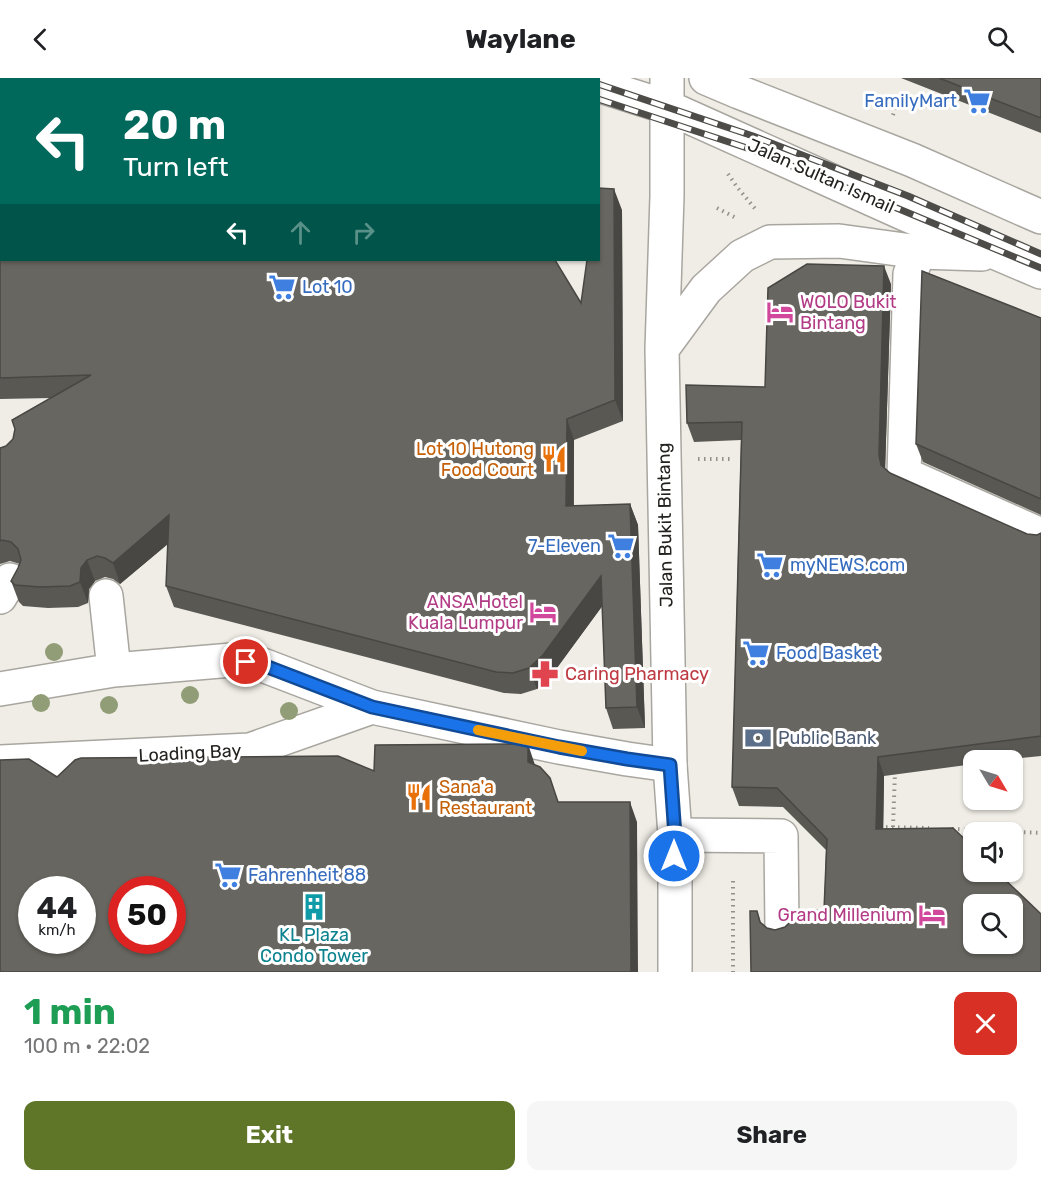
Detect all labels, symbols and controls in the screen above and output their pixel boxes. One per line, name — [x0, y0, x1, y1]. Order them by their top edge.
icon: back — [24, 23, 57, 56]
text: Waylane — [465, 23, 576, 55]
icon: search — [984, 23, 1017, 56]
supermarket icon: FamilyMart — [962, 86, 992, 116]
place label: FamilyMart — [864, 90, 957, 112]
text: 20 m — [123, 100, 226, 150]
icon: left — [24, 102, 102, 180]
street label: Jalan Sultan Ismail — [744, 134, 898, 218]
text: Turn left — [123, 151, 228, 183]
icon: left — [221, 216, 254, 249]
icon: ahead — [284, 216, 317, 249]
icon: right — [347, 216, 380, 249]
supermarket icon: Lot 10 — [267, 272, 297, 302]
place label: Lot 10 — [302, 276, 353, 298]
place label: WOLO Bukit Bintang — [800, 291, 897, 334]
hotel icon: WOLO Bukit Bintang — [765, 297, 795, 327]
place label: Lot 10 Hutong Food Court — [416, 438, 534, 481]
street label: Jalan Bukit Bintang — [653, 443, 677, 607]
restaurant icon: Lot 10 Hutong Food Court — [539, 444, 569, 474]
supermarket icon: 7-Eleven — [606, 531, 636, 561]
place label: 7-Eleven — [528, 535, 601, 557]
supermarket icon: myNEWS.com — [755, 550, 785, 580]
place label: myNEWS.com — [790, 554, 905, 576]
place label: ANSA Hotel Kuala Lumpur — [408, 591, 523, 634]
hotel icon: ANSA Hotel Kuala Lumpur — [528, 597, 558, 627]
pin — [220, 636, 271, 687]
supermarket icon: Food Basket — [741, 638, 771, 668]
place label: Food Basket — [776, 642, 879, 664]
icon: arrive — [229, 645, 262, 678]
pharmacy icon: Caring Pharmacy — [530, 659, 560, 689]
place label: Caring Pharmacy — [565, 663, 709, 685]
bank icon: Public Bank — [743, 723, 773, 753]
place label: Public Bank — [778, 727, 877, 749]
street label: Loading Bay — [138, 739, 242, 767]
north arrow — [963, 750, 1023, 810]
map controls — [963, 750, 1023, 954]
place label: Sana'a Restaurant — [439, 776, 532, 819]
restaurant icon: Sana'a Restaurant — [404, 782, 434, 812]
button: sound — [963, 822, 1023, 882]
position arrow — [642, 824, 706, 888]
supermarket icon: Fahrenheit 88 — [213, 860, 243, 890]
place label: Fahrenheit 88 — [248, 864, 366, 886]
speed limit sign: 50 — [108, 876, 186, 954]
text: 44 — [37, 890, 77, 926]
building icon: KL Plaza Condo Tower — [299, 892, 329, 922]
button: search — [963, 894, 1023, 954]
hotel icon: Grand Millenium — [917, 900, 947, 930]
place label: Grand Millenium — [778, 904, 912, 926]
text: km/h — [38, 921, 76, 939]
place label: KL Plaza Condo Tower — [260, 924, 368, 967]
text: 1 min — [24, 990, 116, 1033]
button: close — [954, 992, 1017, 1055]
text: 100 m · 22:02 — [24, 1034, 150, 1058]
button: Exit — [24, 1101, 515, 1170]
button: Share — [527, 1101, 1017, 1170]

